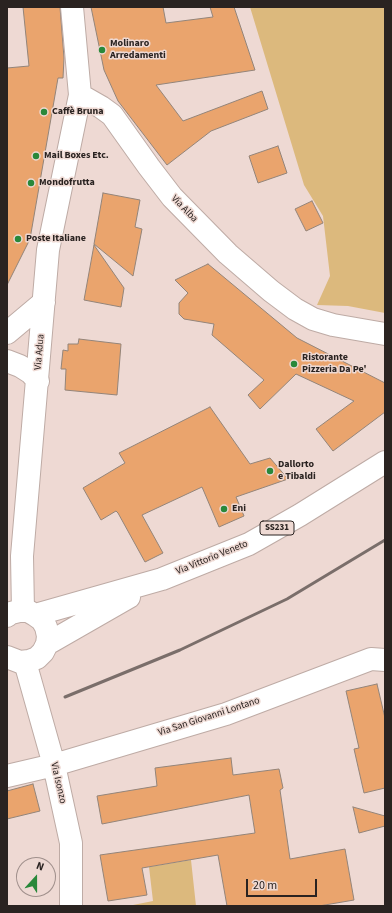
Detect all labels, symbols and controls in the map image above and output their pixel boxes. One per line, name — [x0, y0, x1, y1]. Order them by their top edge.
place label: Molinaro Arredamenti — [110, 38, 166, 62]
marker: Molinaro Arredamenti — [97, 45, 107, 55]
place label: Caffè Bruna — [52, 106, 103, 118]
marker: Caffè Bruna — [39, 107, 49, 117]
place label: Mail Boxes Etc. — [44, 150, 109, 162]
marker: Mail Boxes Etc. — [31, 151, 41, 161]
place label: Mondofrutta — [39, 177, 95, 189]
marker: Mondofrutta — [26, 178, 36, 188]
street label: Via Alba — [168, 193, 200, 225]
place label: Poste Italiane — [26, 233, 86, 245]
marker: Poste Italiane — [13, 234, 23, 244]
street label: Via Adua — [32, 333, 48, 371]
place label: Ristorante Pizzeria Da Pe' — [302, 352, 367, 376]
marker: Ristorante Pizzeria Da Pe' — [289, 359, 299, 369]
place label: Dallorto e Tibaldi — [278, 459, 316, 482]
marker: Dallorto e Tibaldi — [265, 466, 275, 476]
place label: Eni — [232, 503, 246, 515]
marker: Eni — [219, 504, 229, 514]
road number: SS231 — [260, 521, 294, 535]
street label: Via Vittorio Veneto — [174, 538, 250, 578]
street label: Via San Giovanni Lontano — [157, 695, 261, 739]
street label: Via Isonzo — [47, 761, 69, 805]
north arrow — [16, 857, 56, 897]
text: N — [34, 858, 46, 875]
scale bar — [248, 871, 319, 897]
text: 20 m — [253, 877, 277, 894]

